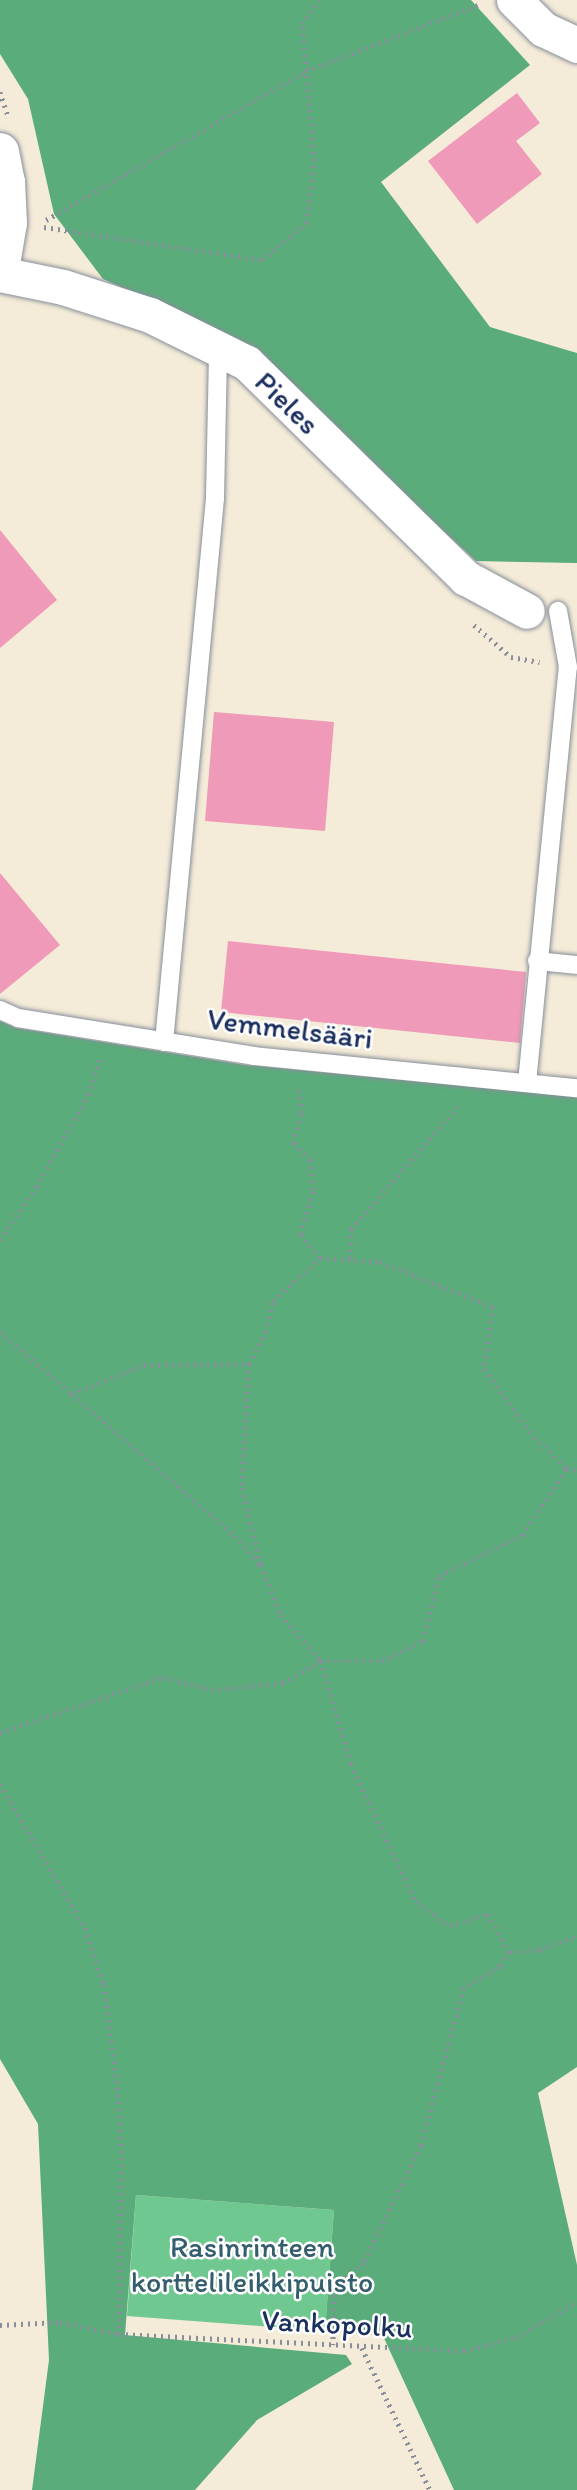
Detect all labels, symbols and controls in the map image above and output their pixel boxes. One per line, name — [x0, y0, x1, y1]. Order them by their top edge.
street label: Pieles — [247, 364, 327, 442]
street label: Vemmelsääri — [205, 1001, 375, 1057]
park label: Rasinrinteen korttelileikkipuisto — [131, 2229, 373, 2300]
street label: Vankopolku — [261, 2302, 413, 2346]

